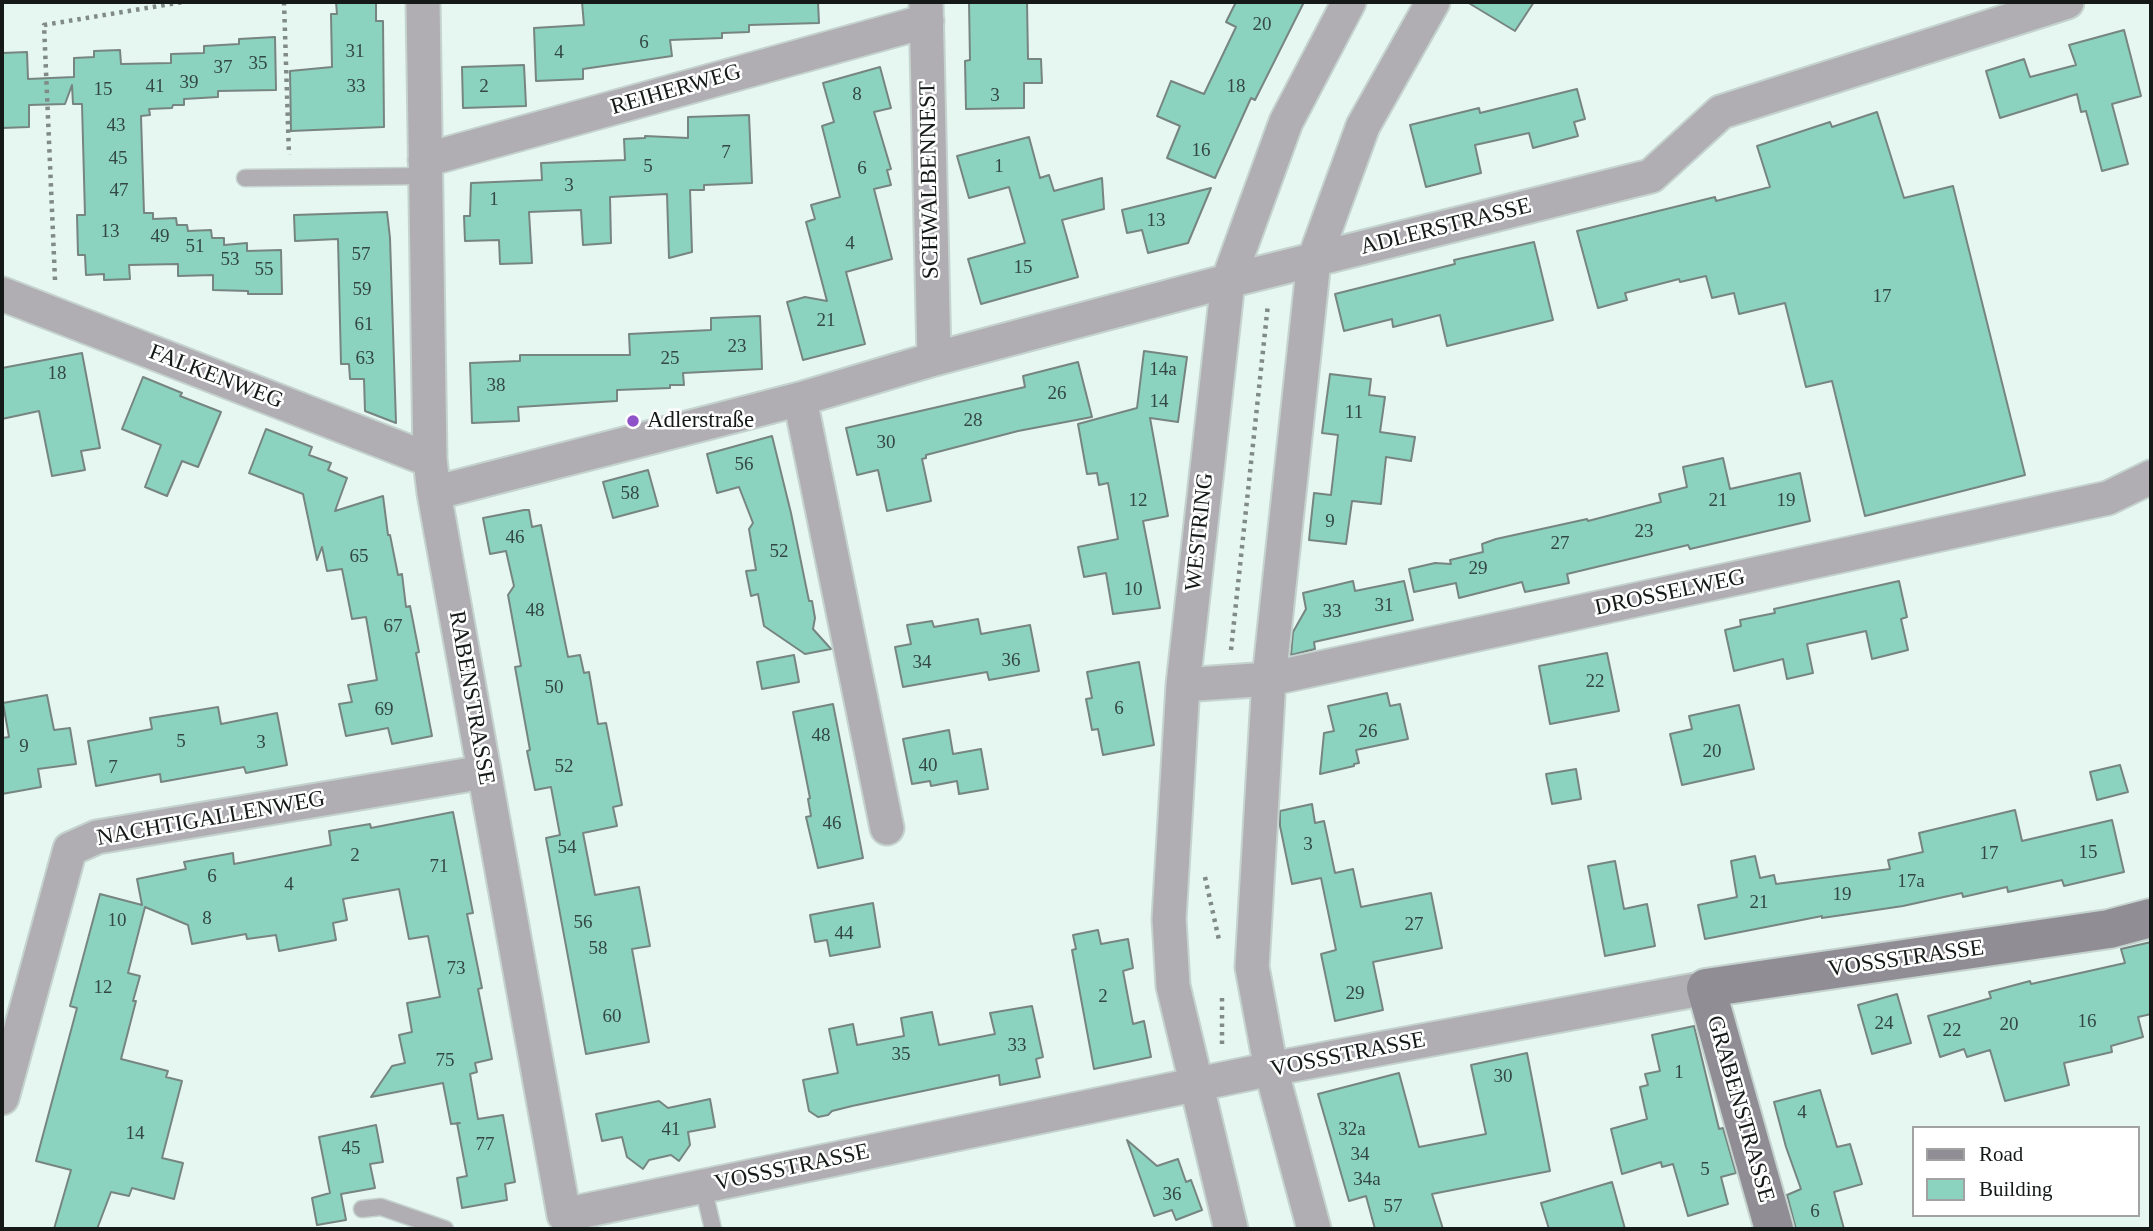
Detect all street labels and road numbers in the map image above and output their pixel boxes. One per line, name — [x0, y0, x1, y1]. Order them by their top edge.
street label: REIHERWEG — [608, 58, 744, 122]
street label: SCHWALBENNEST — [914, 81, 946, 279]
street label: ADLERSTRASSE — [1358, 192, 1534, 262]
street label: FALKENWEG — [145, 339, 287, 415]
street label: WESTRING — [1180, 471, 1220, 593]
street label: DROSSELWEG — [1592, 564, 1748, 622]
street label: RABENSTRASSE — [442, 609, 500, 787]
street label: NACHTIGALLENWEG — [95, 785, 327, 853]
street label: VOSSSTRASSE — [1826, 934, 1986, 984]
street label: GRABENSTRASSE — [1700, 1012, 1780, 1206]
street label: VOSSSTRASSE — [1268, 1026, 1428, 1084]
street label: VOSSSTRASSE — [712, 1138, 872, 1198]

